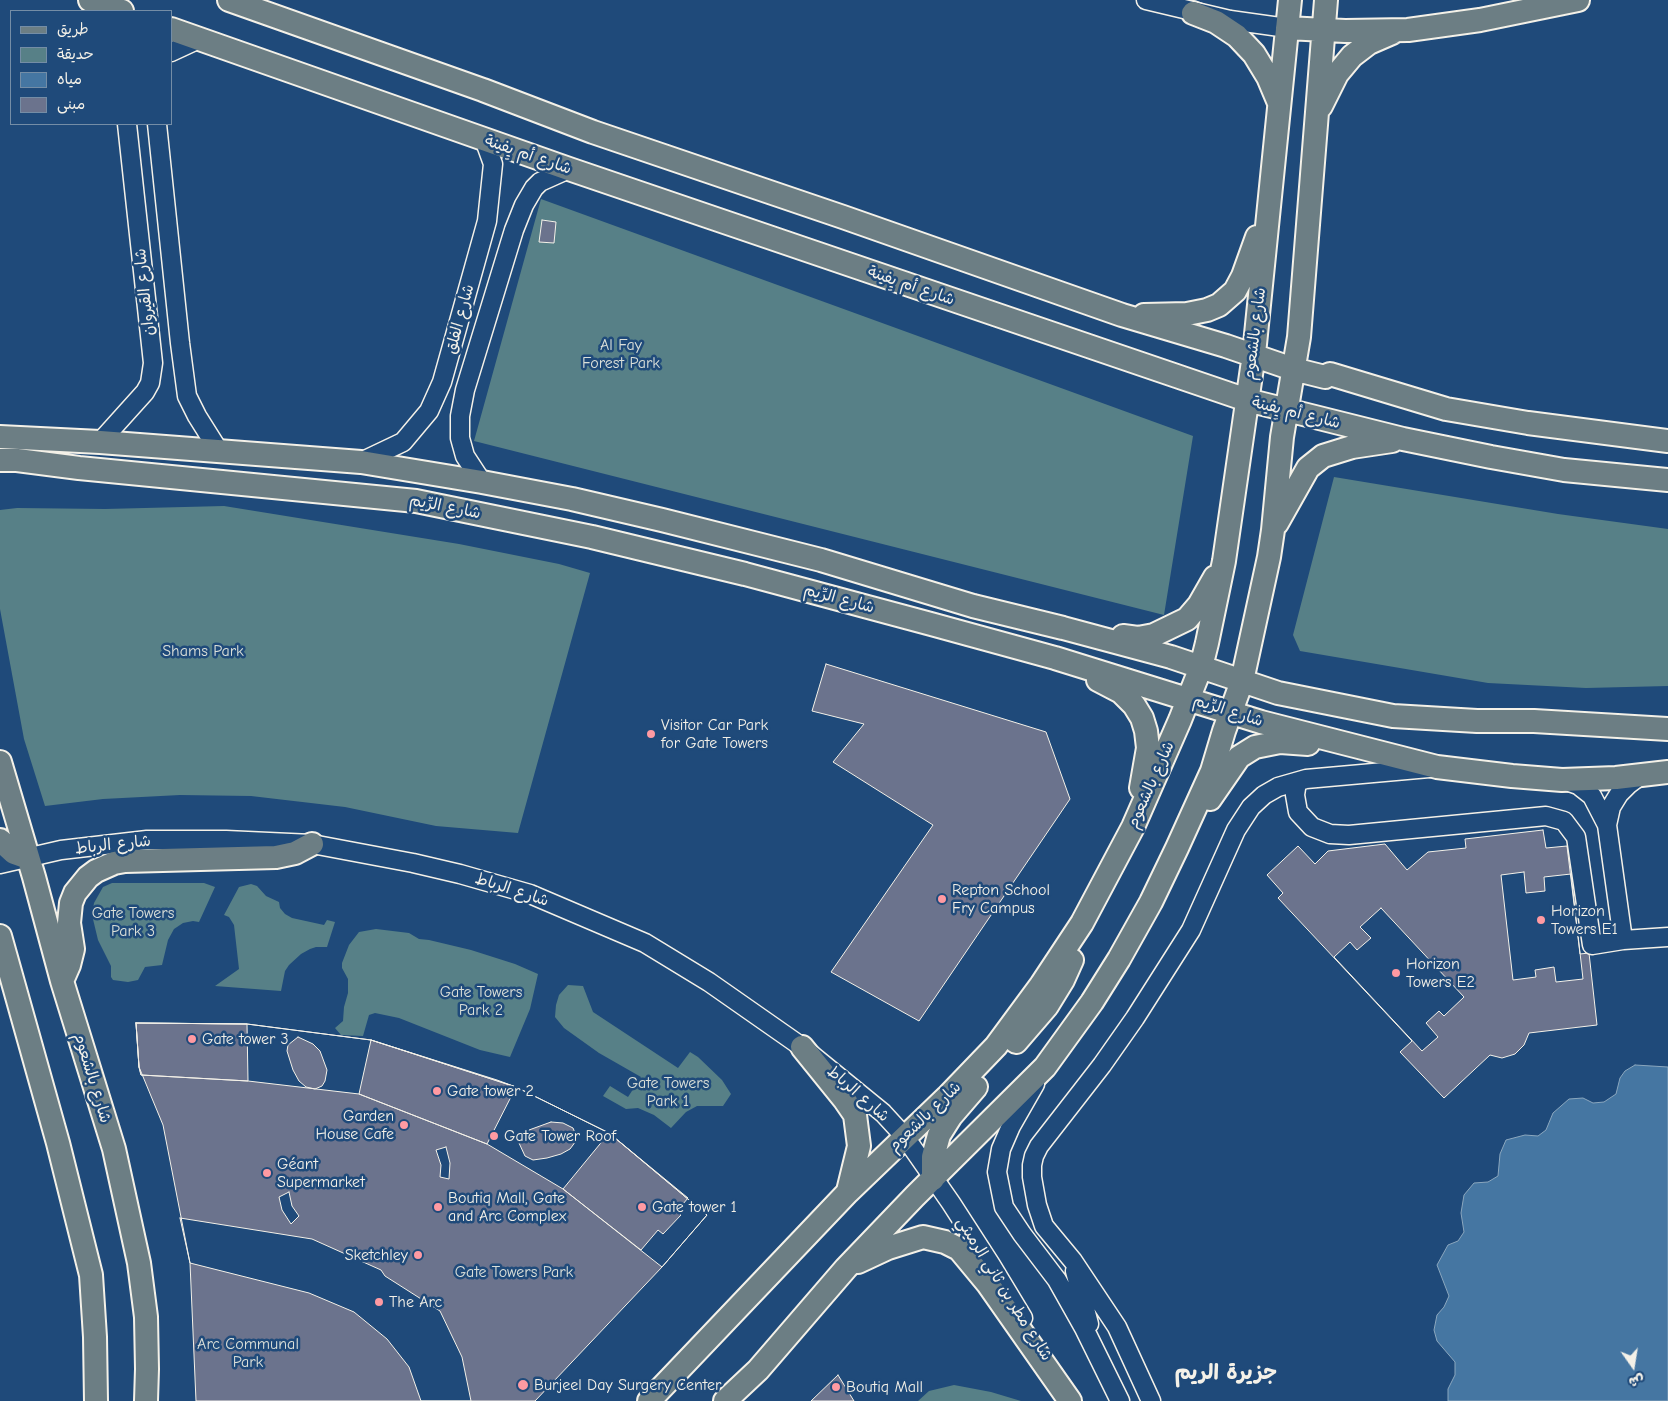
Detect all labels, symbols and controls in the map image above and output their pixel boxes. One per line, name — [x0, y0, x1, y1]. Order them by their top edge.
legend — [10, 10, 172, 125]
text: طريق — [57, 20, 89, 38]
text: حديقة — [57, 45, 94, 63]
text: مياه — [57, 70, 82, 88]
text: مبنى — [57, 95, 85, 113]
street label: شارع أم يِفينة — [482, 131, 574, 179]
street label: شارع القيروان — [131, 247, 159, 337]
street label: شارع أم يِفينة — [865, 262, 957, 310]
street label: شارع الفلق — [441, 282, 479, 356]
street label: شارع بالشعوم — [1240, 287, 1270, 381]
park label: Al Fay Forest Park — [582, 335, 660, 373]
street label: شارع أم يِفينة — [1250, 393, 1342, 433]
street label: شارع الرِّيم — [408, 491, 482, 523]
street label: شارع الرِّيم — [802, 580, 876, 618]
park label: Shams Park — [162, 641, 244, 661]
street label: شارع الرِّيم — [1191, 691, 1265, 731]
place label: Visitor Car Park for Gate Towers — [661, 715, 768, 753]
marker: Visitor Car Park for Gate Towers — [645, 728, 657, 740]
street label: شارع بالشعوم — [1123, 739, 1179, 831]
street label: شارع الرباط — [74, 831, 152, 859]
street label: شارع الرباط — [473, 869, 551, 911]
place label: Repton School Fry Campus — [952, 880, 1050, 918]
marker: Repton School Fry Campus — [936, 893, 948, 905]
place label: Horizon Towers E1 — [1551, 901, 1618, 939]
park label: Gate Towers Park 3 — [92, 903, 174, 941]
marker: Horizon Towers E1 — [1535, 914, 1547, 926]
place label: Horizon Towers E2 — [1406, 954, 1475, 992]
marker: Horizon Towers E2 — [1390, 967, 1402, 979]
park label: Gate Towers Park 2 — [440, 982, 522, 1020]
place label: Gate tower 3 — [202, 1029, 289, 1049]
street label: شارع بالشعوم — [69, 1031, 115, 1125]
marker: Gate tower 3 — [186, 1033, 198, 1045]
street label: شارع الرباط — [823, 1062, 893, 1126]
park label: Gate Towers Park 1 — [627, 1073, 709, 1111]
street label: شارع بالشعوم — [885, 1078, 965, 1156]
place label: Gate tower 2 — [447, 1081, 534, 1101]
marker: Gate tower 2 — [431, 1085, 443, 1097]
place label: Garden House Cafe — [316, 1106, 394, 1144]
marker: Garden House Cafe — [398, 1119, 410, 1131]
place label: Gate Tower Roof — [504, 1126, 616, 1146]
marker: Gate Tower Roof — [488, 1130, 500, 1142]
place label: Géant Supermarket — [277, 1154, 365, 1192]
marker: Géant Supermarket — [261, 1167, 273, 1179]
place label: Boutiq Mall, Gate and Arc Complex — [448, 1188, 566, 1226]
place label: Gate tower 1 — [652, 1197, 737, 1217]
marker: Boutiq Mall, Gate and Arc Complex — [432, 1201, 444, 1213]
marker: Gate tower 1 — [636, 1201, 648, 1213]
street label: شارع مطر بن ثاني الرميثي — [952, 1214, 1056, 1364]
place label: Sketchley — [345, 1245, 408, 1265]
marker: Sketchley — [412, 1249, 424, 1261]
park label: Gate Towers Park — [455, 1262, 573, 1282]
place label: The Arc — [389, 1292, 442, 1312]
marker: The Arc — [373, 1296, 385, 1308]
park label: Arc Communal Park — [197, 1334, 299, 1372]
north arrow — [1608, 1341, 1658, 1391]
district label: جزيرة الريم — [1175, 1360, 1277, 1386]
text: ش — [1627, 1371, 1646, 1391]
place label: Burjeel Day Surgery Center — [534, 1375, 721, 1395]
place label: Boutiq Mall — [846, 1377, 923, 1397]
marker: Burjeel Day Surgery Center — [516, 1378, 530, 1392]
marker: Boutiq Mall — [830, 1381, 842, 1393]

